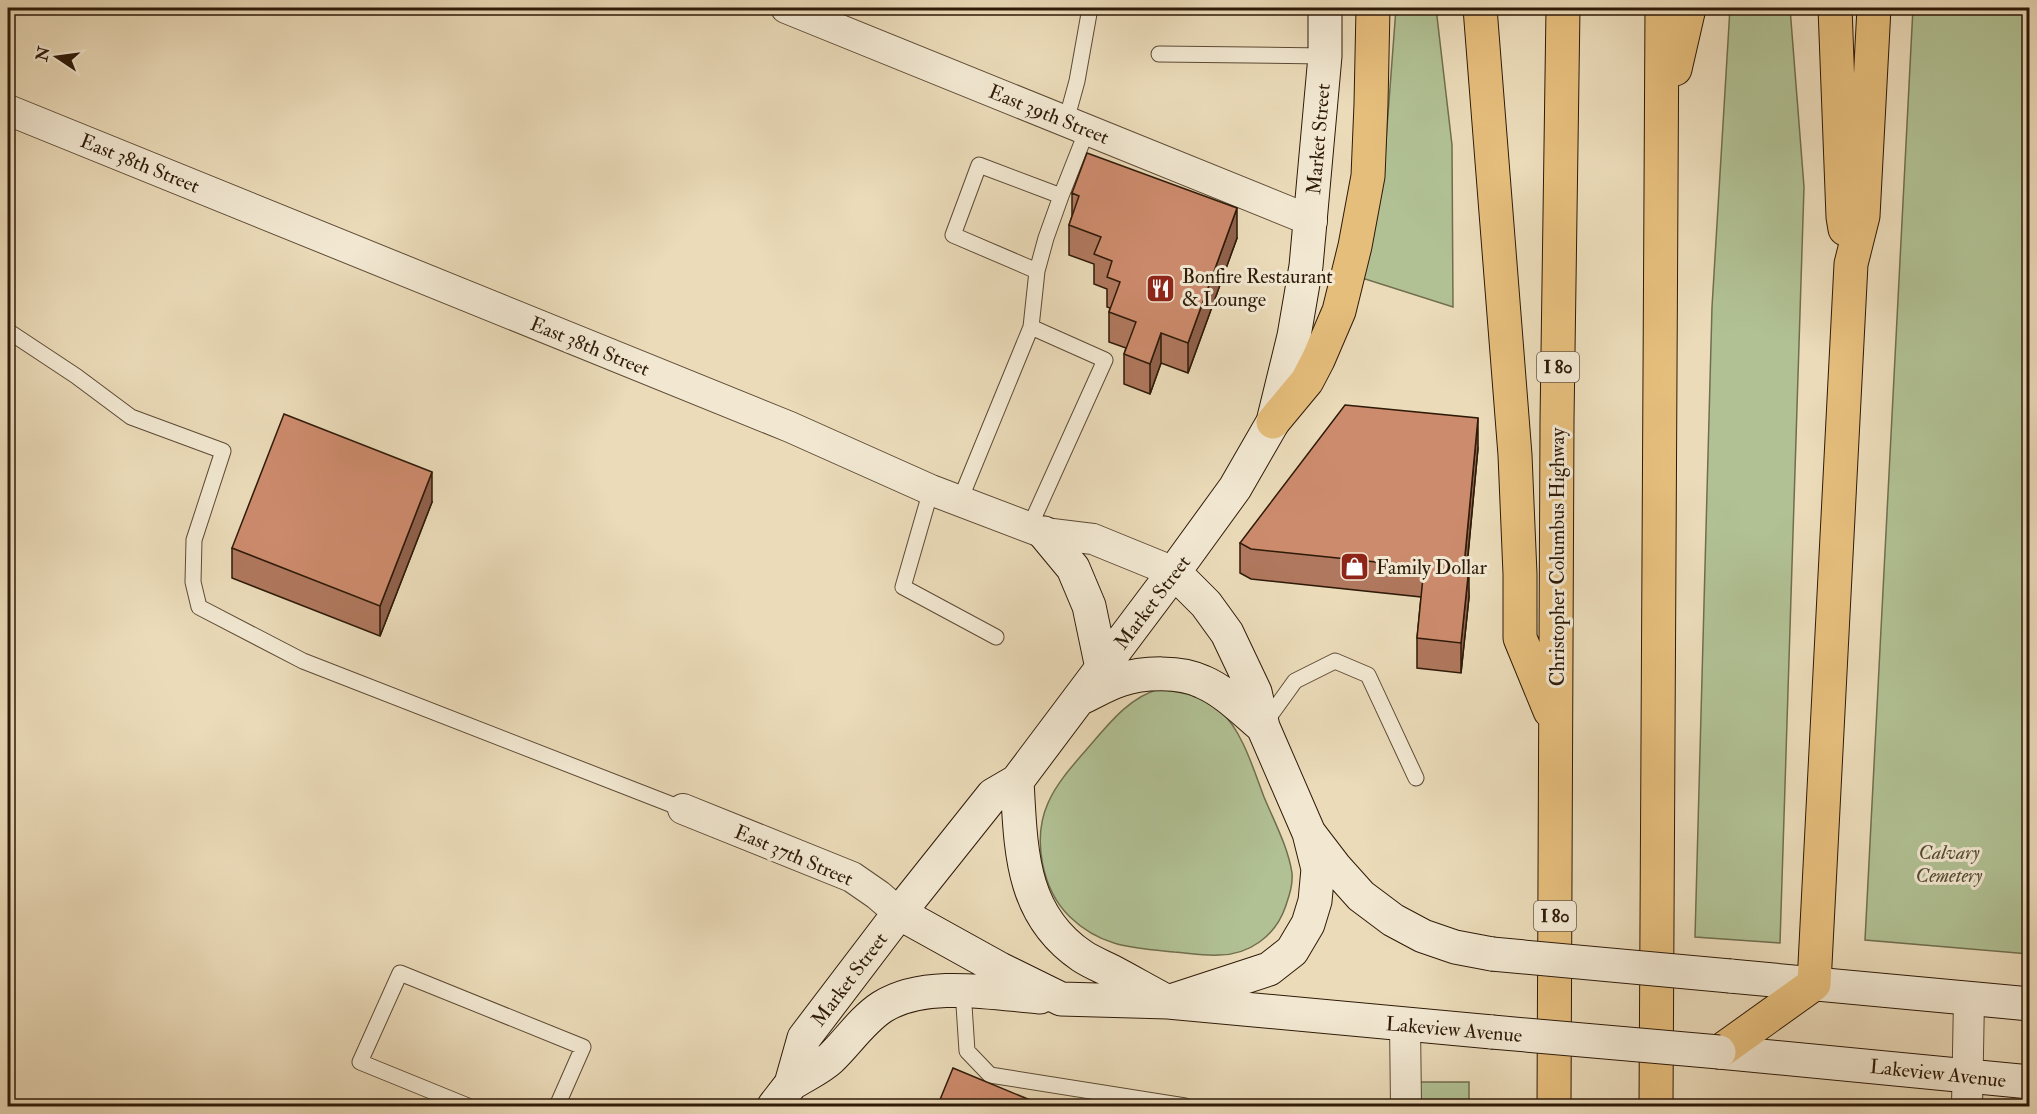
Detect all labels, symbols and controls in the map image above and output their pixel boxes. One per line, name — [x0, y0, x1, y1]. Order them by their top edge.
north arrow — [27, 27, 87, 87]
text: N — [32, 44, 55, 64]
street label: East 39th Street — [985, 79, 1113, 150]
street label: Market Street — [1301, 82, 1336, 196]
street label: East 38th Street — [76, 128, 204, 199]
place label: Bonfire Restaurant & Lounge — [1182, 264, 1333, 312]
restaurant icon: Bonfire Restaurant & Lounge — [1145, 272, 1177, 304]
street label: East 38th Street — [526, 311, 654, 382]
road number: I 80 — [1537, 352, 1579, 382]
street label: Christopher Columbus Highway — [1545, 427, 1571, 686]
street label: Market Street — [1109, 550, 1196, 654]
shop icon: Family Dollar — [1339, 551, 1371, 583]
place label: Family Dollar — [1376, 555, 1487, 580]
street label: East 37th Street — [731, 819, 857, 892]
park label: Calvary Cemetery — [1916, 840, 1983, 888]
road number: I 80 — [1534, 901, 1576, 931]
street label: Market Street — [806, 927, 893, 1031]
street label: Lakeview Avenue — [1385, 1011, 1523, 1048]
street label: Lakeview Avenue — [1869, 1054, 2007, 1093]

